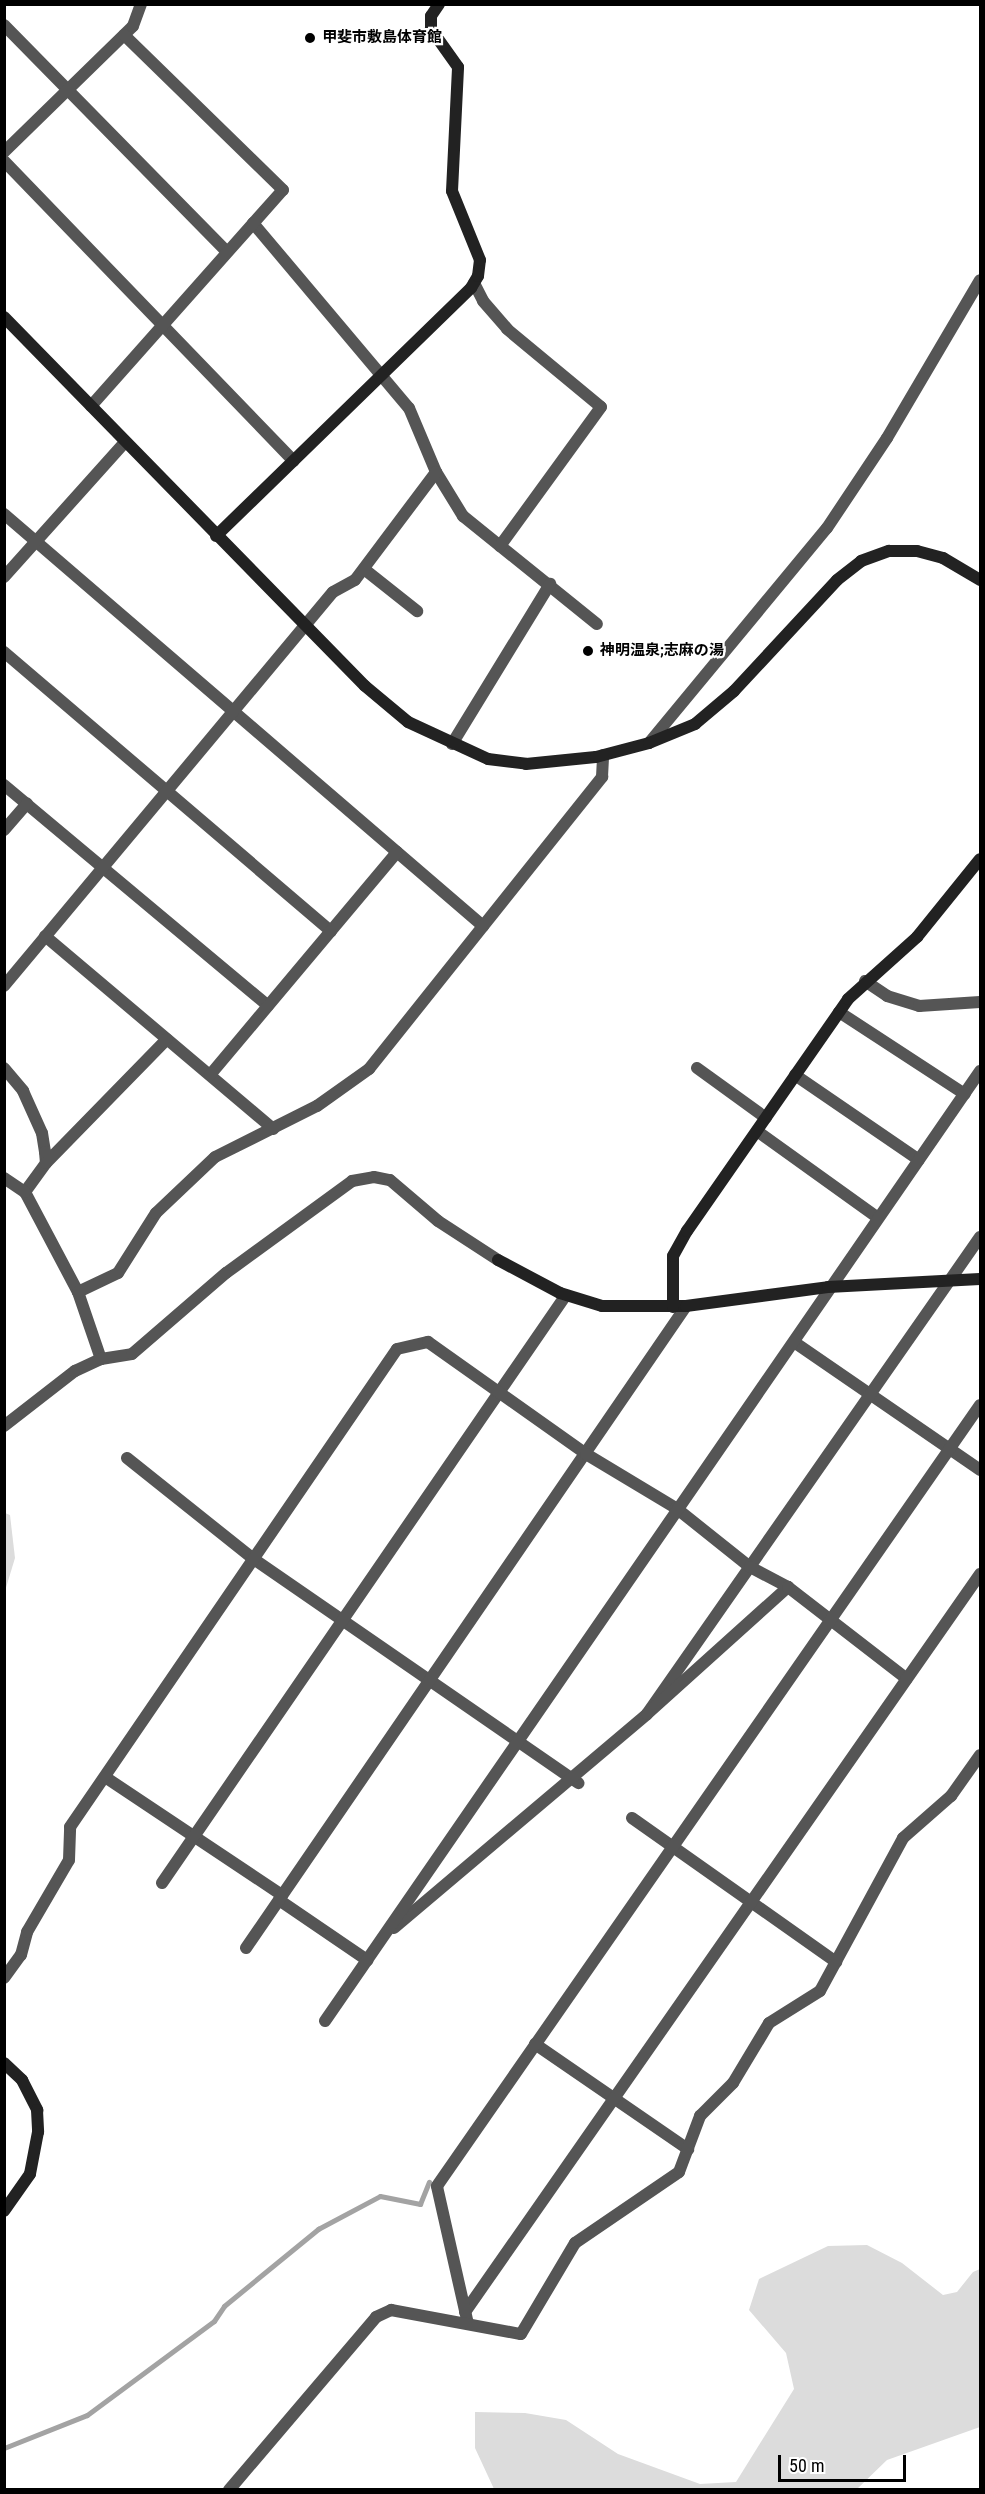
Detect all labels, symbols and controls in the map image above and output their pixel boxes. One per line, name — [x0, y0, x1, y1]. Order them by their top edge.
place label: 甲斐市敷島体育館 — [322, 29, 442, 47]
marker: 甲斐市敷島体育館 — [303, 31, 317, 45]
place label: 神明温泉;志麻の湯 — [600, 642, 724, 660]
marker: 神明温泉;志麻の湯 — [581, 644, 595, 658]
scale bar — [781, 2443, 908, 2481]
text: 50 m — [789, 2455, 824, 2476]

